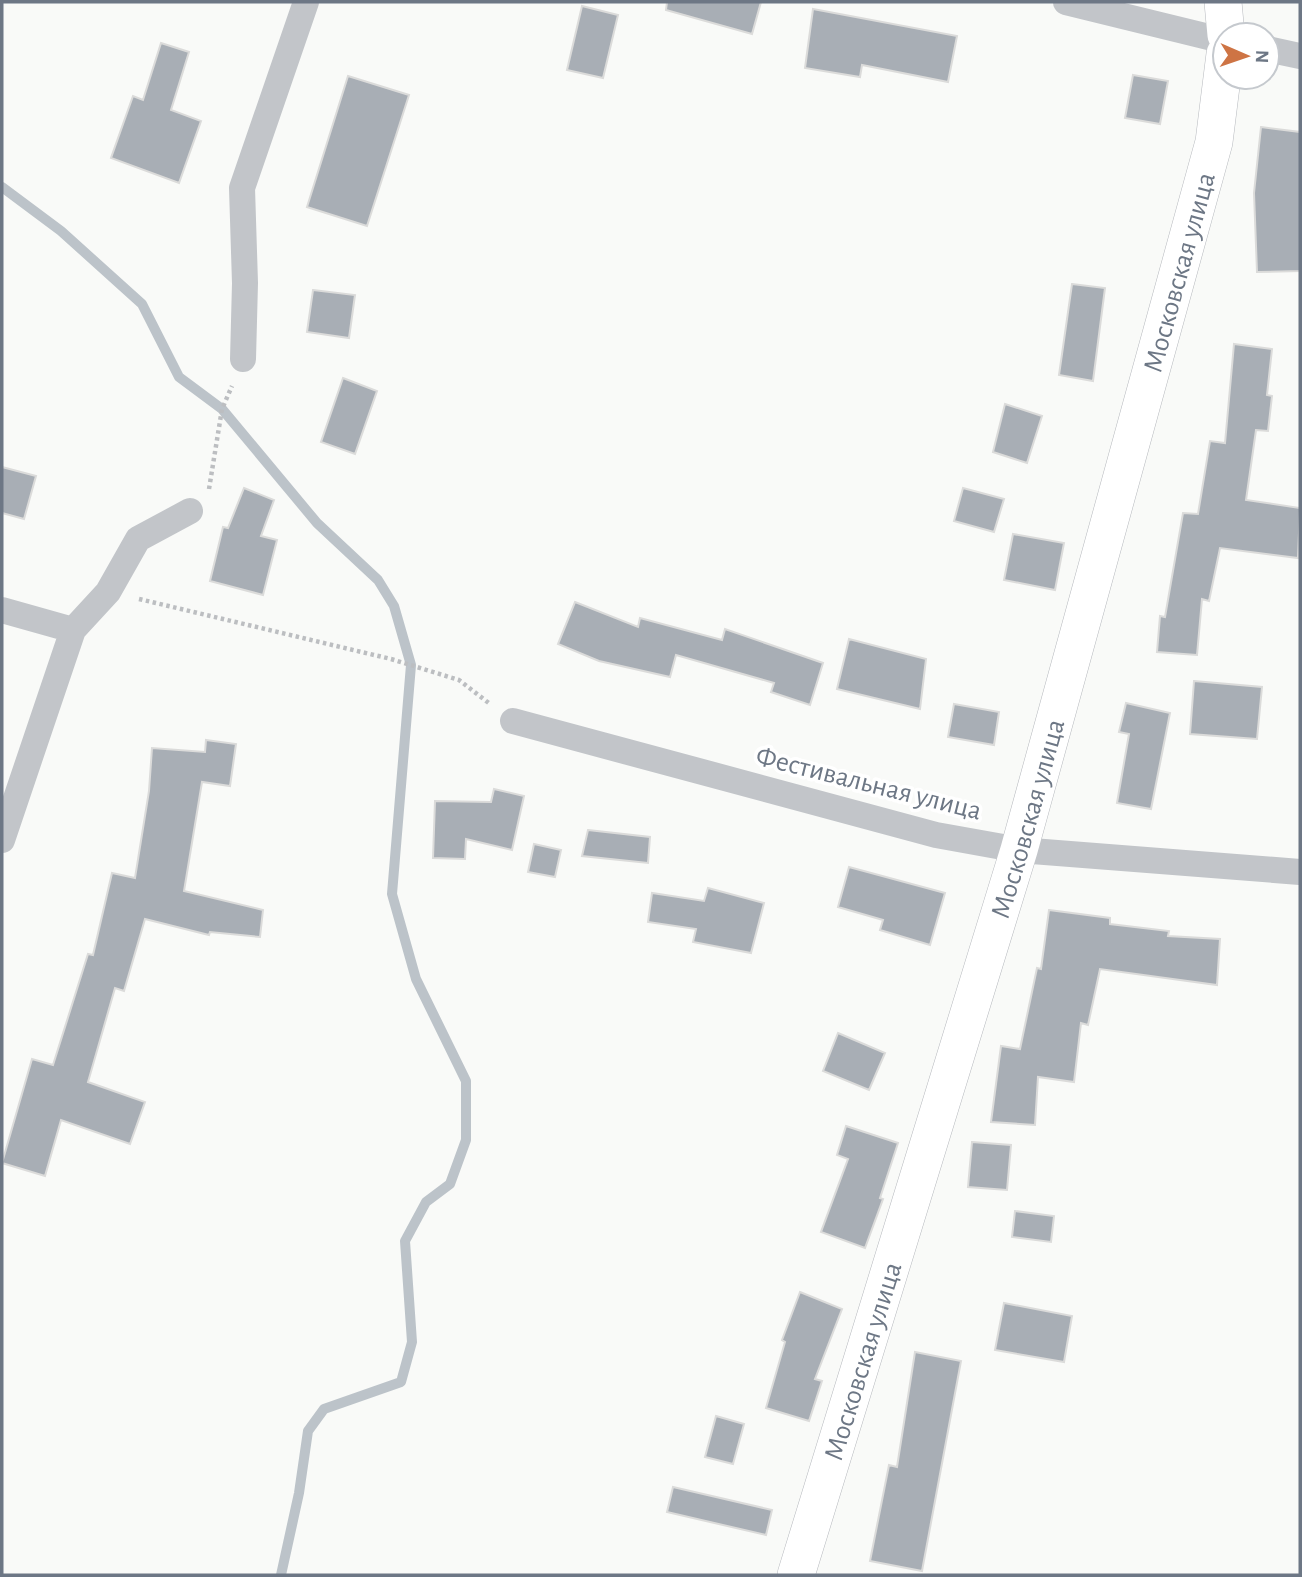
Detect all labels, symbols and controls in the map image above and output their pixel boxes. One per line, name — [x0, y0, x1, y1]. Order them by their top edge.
north arrow — [1211, 21, 1281, 91]
text: N — [1252, 50, 1271, 63]
street label: Московская улица — [1139, 169, 1221, 376]
street label: Московская улица — [987, 716, 1070, 922]
street label: Фестивальная улица — [753, 742, 985, 826]
street label: Московская улица — [820, 1259, 907, 1464]

